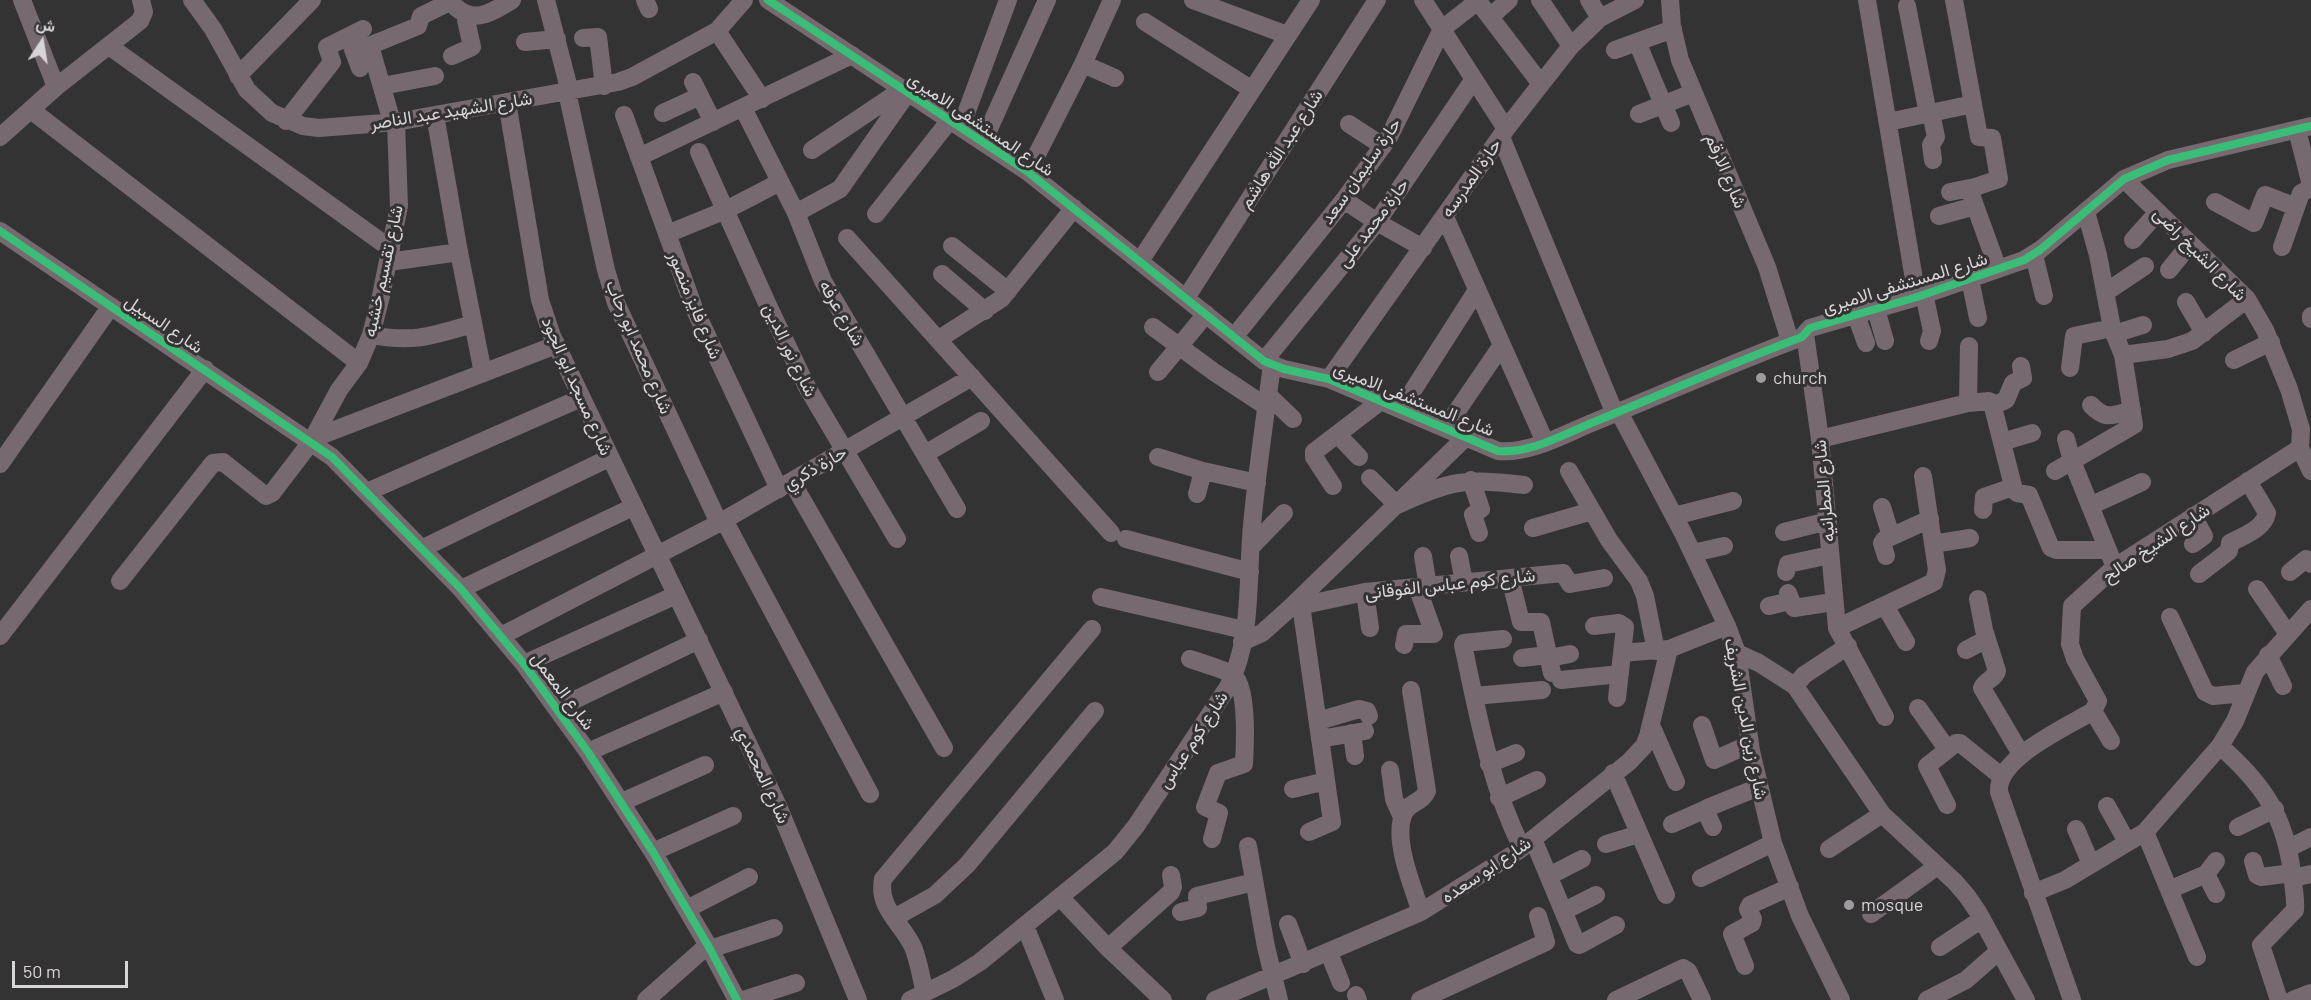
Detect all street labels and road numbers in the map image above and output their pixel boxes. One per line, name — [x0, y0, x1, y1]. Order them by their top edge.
street label: شارع المستشفى الاميرى — [904, 67, 1058, 181]
street label: شارع عبد الله هاشم — [1234, 85, 1328, 213]
street label: شارع الشهيد عبد الناصر — [368, 88, 534, 134]
street label: حارة سليمان سعد — [1316, 114, 1406, 228]
street label: شارع الارقم — [1701, 131, 1751, 211]
street label: حارة المدرسه — [1436, 135, 1506, 221]
street label: حارة محمد على — [1333, 174, 1413, 272]
street label: شارع تقسيم خشبه — [358, 203, 408, 339]
street label: شارع الشيخ راضى — [2149, 203, 2251, 305]
street label: شارع فايز منصور — [663, 248, 727, 362]
street label: شارع المستشفى الاميرى — [1820, 248, 1990, 318]
street label: شارع عرفه — [815, 276, 869, 350]
street label: شارع محمد ابو رحاب — [601, 277, 677, 417]
street label: شارع السبيل — [121, 290, 207, 358]
street label: شارع نور الدين — [758, 300, 822, 400]
street label: شارع مسجد ابو الجود — [537, 313, 617, 459]
street label: شارع المستشفى الاميرى — [1331, 357, 1497, 441]
street label: شارع المطرانيه — [1809, 439, 1839, 543]
street label: حارة ذكري — [779, 441, 851, 495]
street label: شارع الشيخ صالح — [2098, 499, 2214, 587]
street label: شارع كوم عباس الفوقانى — [1364, 564, 1536, 604]
street label: شارع زين الدين الشريف — [1720, 636, 1772, 802]
street label: شارع المعمل — [527, 648, 599, 734]
street label: شارع كوم عباس — [1154, 687, 1232, 793]
street label: شارع المحمدي — [731, 723, 795, 827]
street label: شارع ابو سعده — [1437, 832, 1535, 908]

